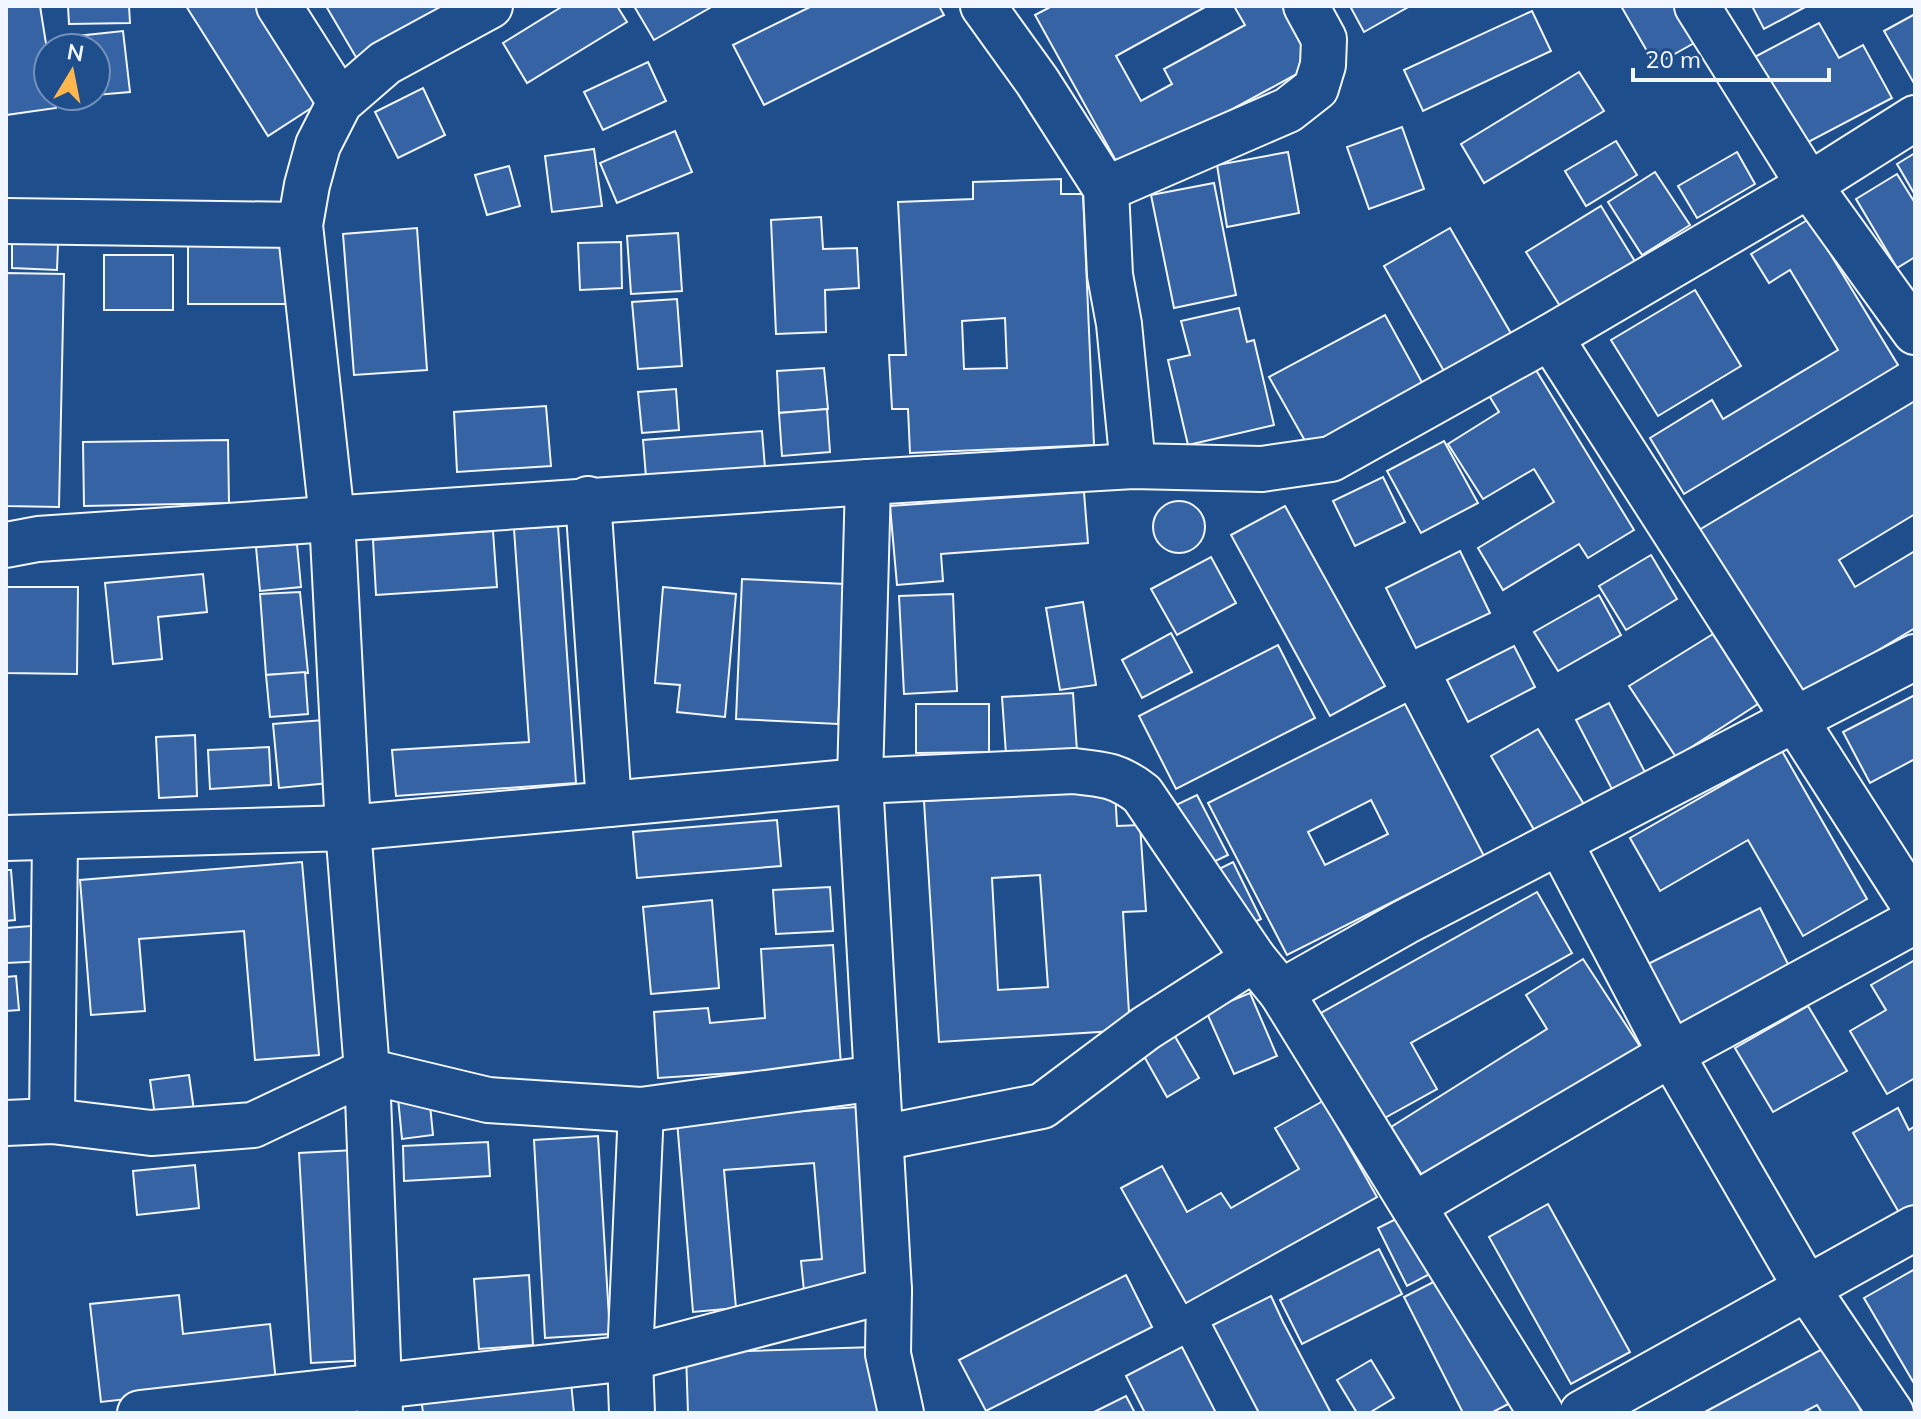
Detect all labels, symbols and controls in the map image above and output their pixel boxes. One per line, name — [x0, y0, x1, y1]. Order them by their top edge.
north arrow — [32, 32, 112, 112]
scale bar — [1633, 32, 1829, 82]
text: N — [65, 37, 86, 68]
text: 20 m — [1645, 44, 1701, 74]

